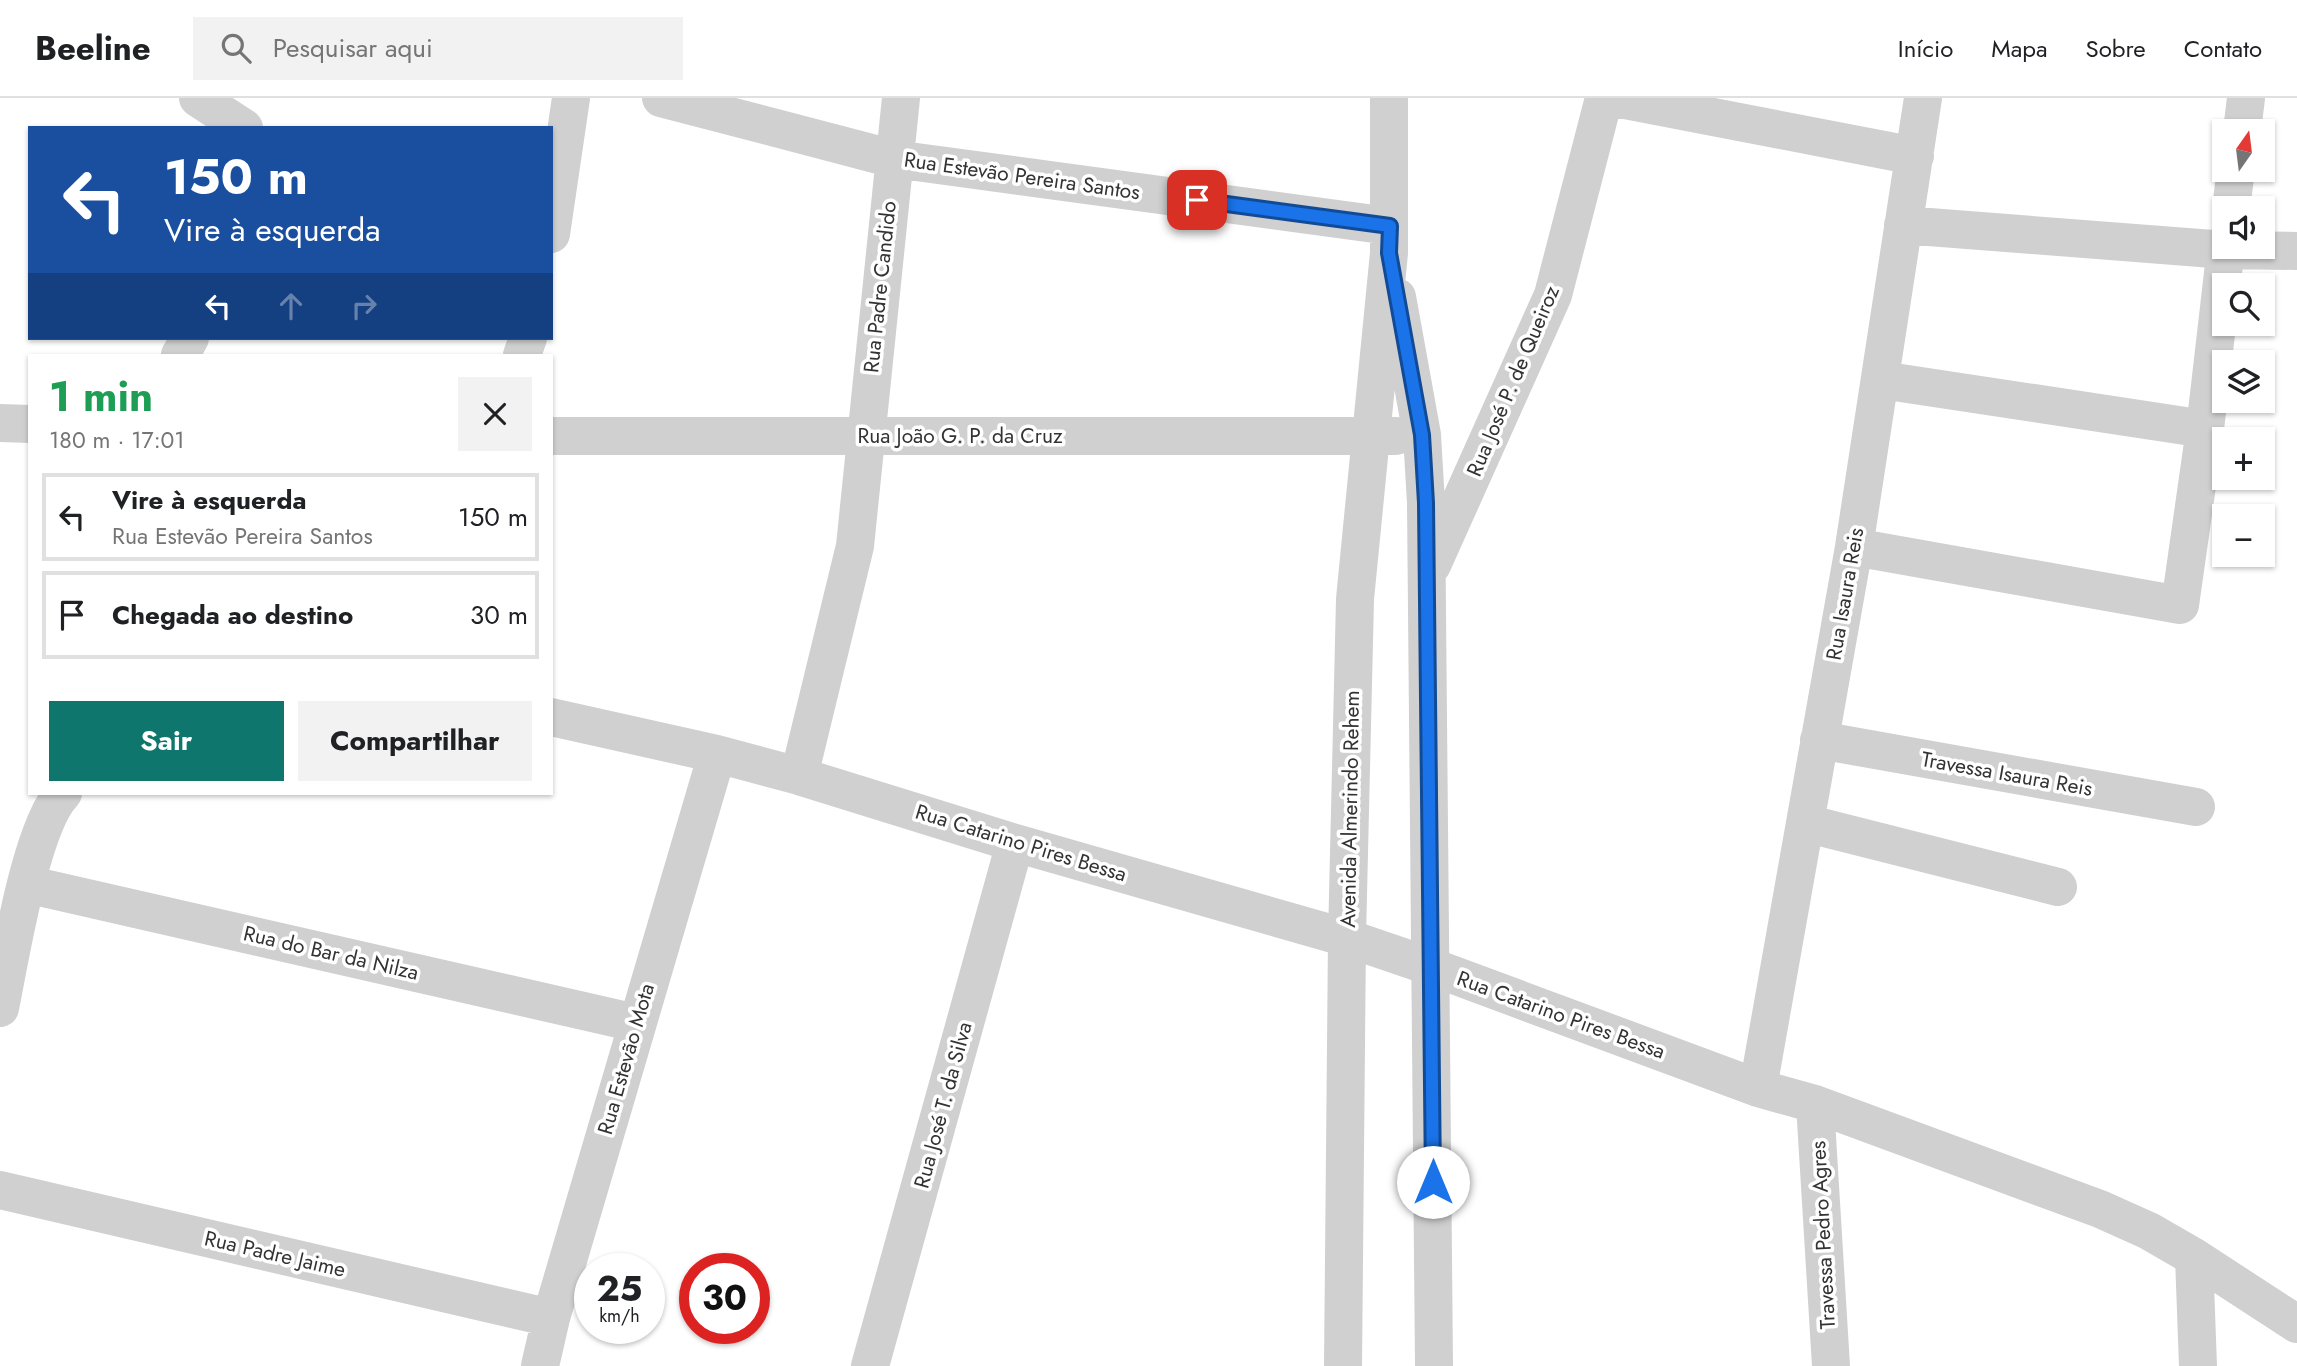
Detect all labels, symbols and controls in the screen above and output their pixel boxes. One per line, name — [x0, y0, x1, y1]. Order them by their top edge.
search box — [193, 17, 683, 80]
text: Beeline — [35, 25, 151, 72]
icon: search — [217, 29, 255, 67]
text: Pesquisar aqui — [273, 29, 433, 67]
text: Início — [1898, 31, 1953, 66]
text: Mapa — [1991, 31, 2048, 66]
text: Sobre — [2086, 31, 2146, 66]
text: Contato — [2184, 31, 2262, 66]
north arrow — [2212, 119, 2275, 182]
map controls — [2212, 119, 2275, 567]
text: 150 m — [164, 142, 308, 212]
street label: Rua Estevão Pereira Santos — [902, 145, 1142, 207]
icon: left — [49, 154, 140, 245]
pin — [1167, 170, 1227, 230]
icon: arrive — [1178, 181, 1216, 219]
button: sound — [2212, 196, 2275, 259]
street label: Rua Padre Candido — [856, 200, 904, 374]
text: Vire à esquerda — [164, 207, 381, 253]
button: search — [2212, 273, 2275, 336]
street label: Rua José P. de Queiroz — [1459, 281, 1567, 481]
icon: left — [199, 287, 237, 325]
icon: ahead — [272, 287, 310, 325]
icon: right — [345, 287, 383, 325]
button: layers — [2212, 350, 2275, 413]
text: 1 min — [49, 366, 153, 427]
button: close — [458, 377, 532, 451]
street label: Rua João G. P. da Cruz — [857, 421, 1063, 451]
text: 180 m · 17:01 — [49, 423, 185, 457]
button: + — [2212, 427, 2275, 490]
text: Vire à esquerda — [112, 481, 307, 519]
icon: left — [53, 498, 91, 536]
text: 150 m — [458, 498, 528, 536]
button: − — [2212, 504, 2275, 567]
text: Rua Estevão Pereira Santos — [112, 519, 373, 553]
street label: Rua Isaura Reis — [1819, 525, 1871, 663]
icon: arrive — [53, 596, 91, 634]
text: Chegada ao destino — [112, 596, 353, 634]
text: 30 m — [470, 596, 528, 634]
street label: Avenida Almerindo Rehem — [1333, 690, 1367, 928]
button: Sair — [49, 701, 284, 781]
button: Compartilhar — [298, 701, 532, 781]
street label: Travessa Isaura Reis — [1919, 744, 2095, 804]
street label: Rua Catarino Pires Bessa — [912, 797, 1130, 889]
street label: Rua do Bar da Nilza — [240, 918, 422, 988]
street label: Rua Catarino Pires Bessa — [1453, 963, 1669, 1067]
street label: Rua Estevão Mota — [590, 980, 662, 1138]
street label: Rua José T. da Silva — [906, 1019, 980, 1191]
street label: Travessa Pedro Agres — [1803, 1140, 1843, 1330]
position arrow — [1396, 1145, 1470, 1219]
street label: Rua Padre Jaime — [202, 1223, 349, 1285]
speed limit sign: 30 — [679, 1253, 770, 1344]
text: 25 — [597, 1264, 642, 1314]
text: km/h — [599, 1303, 640, 1329]

